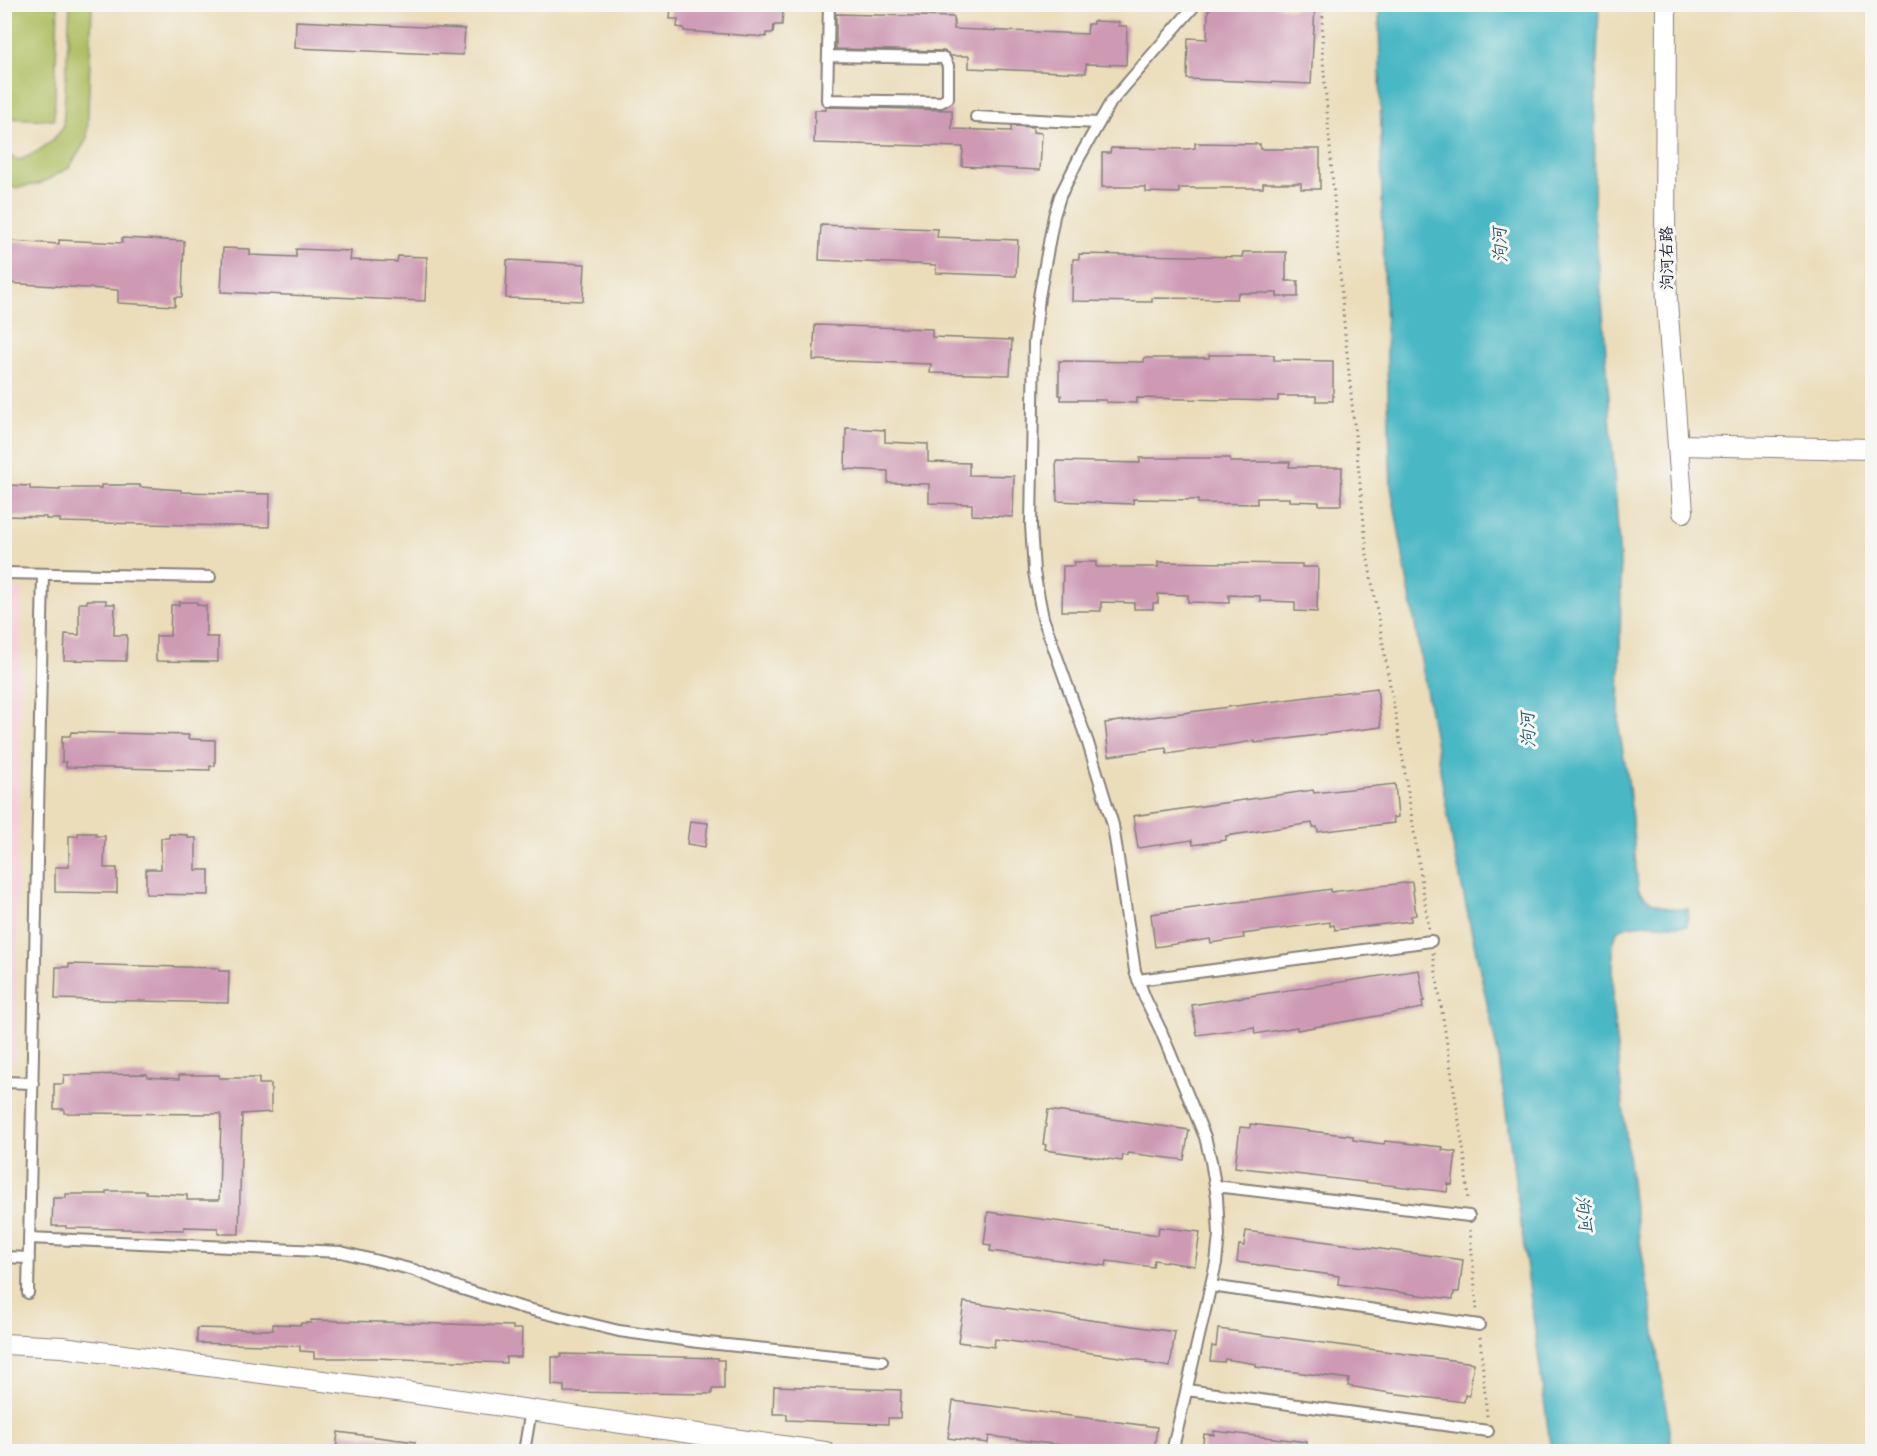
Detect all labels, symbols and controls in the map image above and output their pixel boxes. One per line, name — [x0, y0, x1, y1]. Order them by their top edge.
water label: 泃河 — [1488, 223, 1513, 264]
street label: 泃河右路 — [1656, 226, 1678, 290]
water label: 泃河 — [1516, 708, 1541, 749]
water label: 泃河 — [1570, 1194, 1597, 1235]

